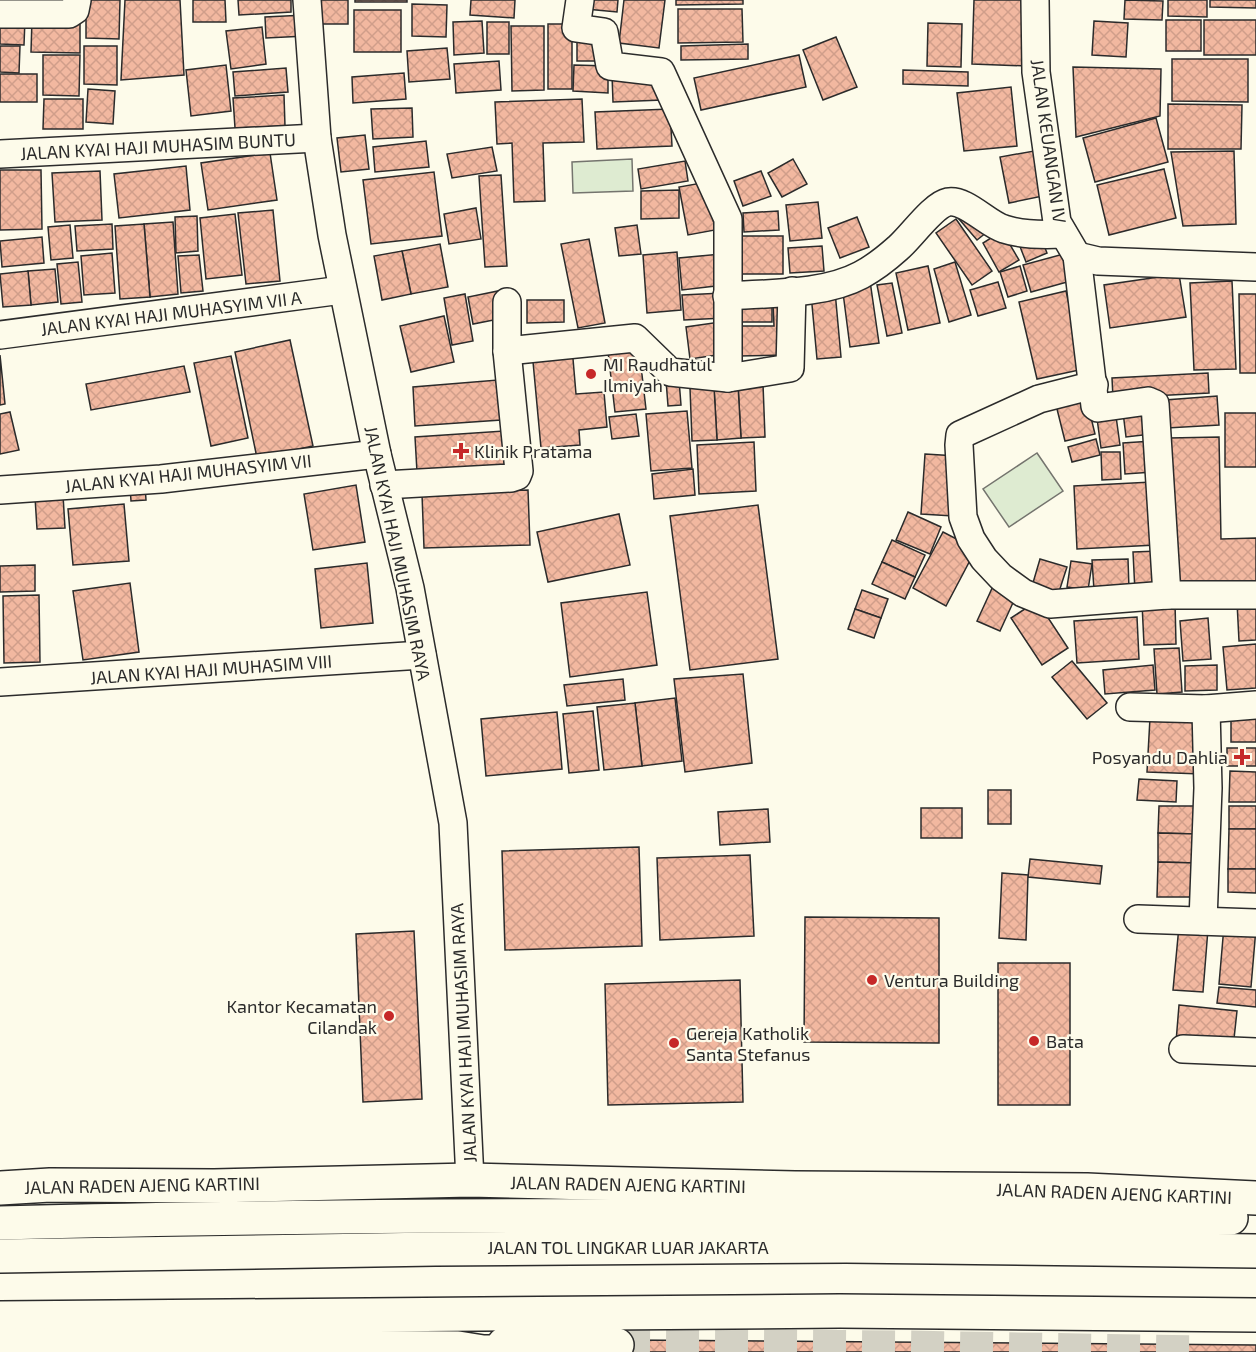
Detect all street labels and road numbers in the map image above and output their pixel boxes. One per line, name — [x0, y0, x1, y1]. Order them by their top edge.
street label: JALAN KEUANGAN IV — [1027, 57, 1071, 225]
street label: JALAN KYAI HAJI MUHASIM BUNTU — [19, 128, 297, 164]
street label: JALAN KYAI HAJI MUHASYIM VII A — [39, 286, 304, 340]
street label: JALAN KYAI HAJI MUHASIM RAYA — [360, 424, 436, 683]
street label: JALAN KYAI HAJI MUHASYIM VII — [63, 449, 313, 497]
street label: JALAN KYAI HAJI MUHASIM VIII — [89, 650, 333, 688]
street label: JALAN KYAI HAJI MUHASIM RAYA — [445, 902, 481, 1163]
street label: JALAN RADEN AJENG KARTINI — [510, 1171, 746, 1197]
street label: JALAN RADEN AJENG KARTINI — [24, 1172, 260, 1198]
street label: JALAN RADEN AJENG KARTINI — [996, 1178, 1232, 1208]
street label: JALAN TOL LINGKAR LUAR JAKARTA — [487, 1236, 770, 1258]

